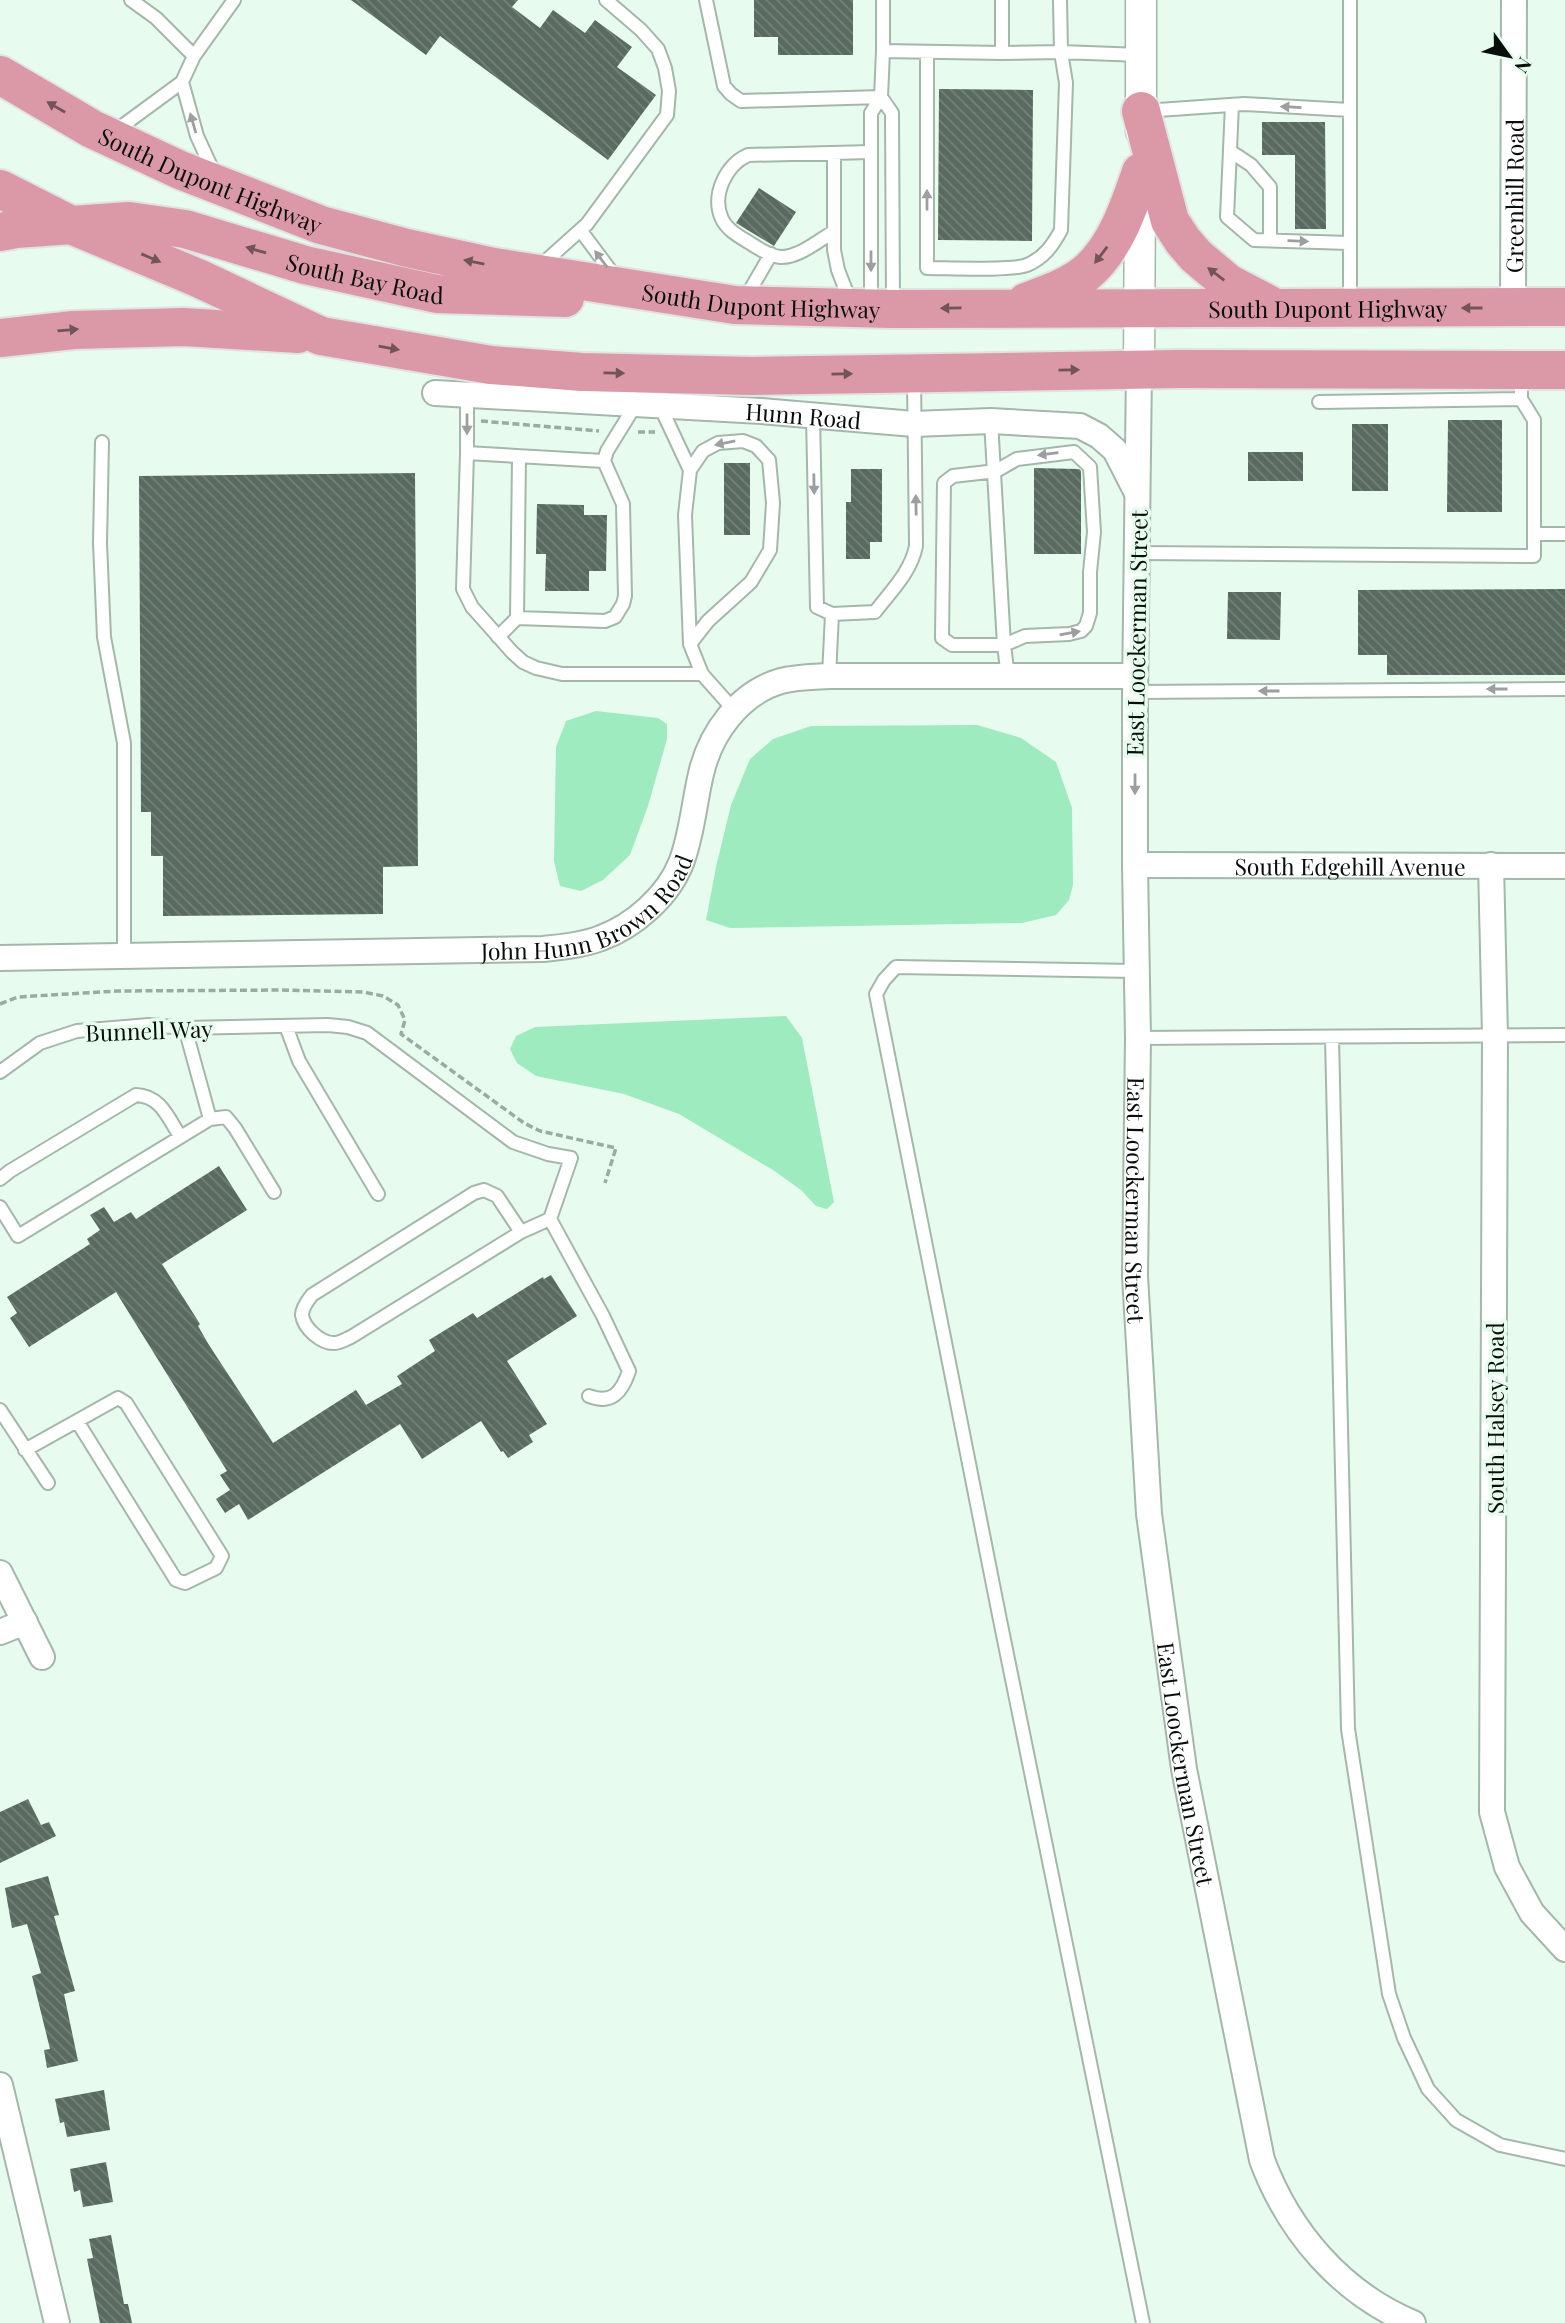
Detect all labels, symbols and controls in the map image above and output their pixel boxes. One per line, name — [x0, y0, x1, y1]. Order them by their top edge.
north arrow — [1474, 21, 1544, 91]
text: N — [1509, 53, 1539, 79]
one-way arrow — [46, 101, 65, 114]
one-way arrow — [1280, 101, 1302, 112]
one-way arrow — [188, 113, 198, 134]
street label: South Dupont Highway — [94, 119, 327, 240]
street label: Greenhill Road — [1498, 119, 1529, 273]
one-way arrow — [921, 189, 933, 211]
one-way arrow — [1287, 236, 1309, 247]
one-way arrow — [245, 245, 266, 255]
street label: South Bay Road — [283, 245, 444, 310]
one-way arrow — [1094, 246, 1109, 264]
one-way arrow — [594, 250, 609, 268]
one-way arrow — [865, 250, 877, 272]
one-way arrow — [141, 253, 162, 264]
one-way arrow — [463, 257, 485, 268]
one-way arrow — [1208, 266, 1226, 281]
street label: South Dupont Highway — [640, 275, 881, 324]
street label: South Dupont Highway — [1208, 292, 1448, 324]
one-way arrow — [940, 302, 962, 314]
one-way arrow — [1461, 302, 1483, 314]
one-way arrow — [57, 325, 79, 336]
one-way arrow — [378, 342, 400, 353]
one-way arrow — [1059, 365, 1081, 376]
one-way arrow — [604, 367, 626, 379]
one-way arrow — [831, 369, 853, 380]
street label: Hunn Road — [745, 395, 863, 435]
one-way arrow — [461, 413, 473, 435]
one-way arrow — [713, 438, 735, 449]
one-way arrow — [1036, 449, 1058, 460]
one-way arrow — [808, 473, 820, 495]
one-way arrow — [910, 494, 922, 516]
street label: East Loockerman Street — [1118, 509, 1154, 756]
one-way arrow — [1059, 627, 1081, 638]
one-way arrow — [1486, 683, 1508, 695]
one-way arrow — [1258, 685, 1280, 697]
one-way arrow — [1129, 774, 1141, 796]
street label: John Hunn Brown Road — [480, 850, 698, 966]
street label: South Edgehill Avenue — [1234, 850, 1466, 881]
street label: Bunnell Way — [85, 1012, 214, 1048]
street label: East Loockerman Street — [1119, 1077, 1153, 1325]
street label: South Halsey Road — [1479, 1322, 1510, 1514]
street label: East Loockerman Street — [1151, 1640, 1223, 1889]

